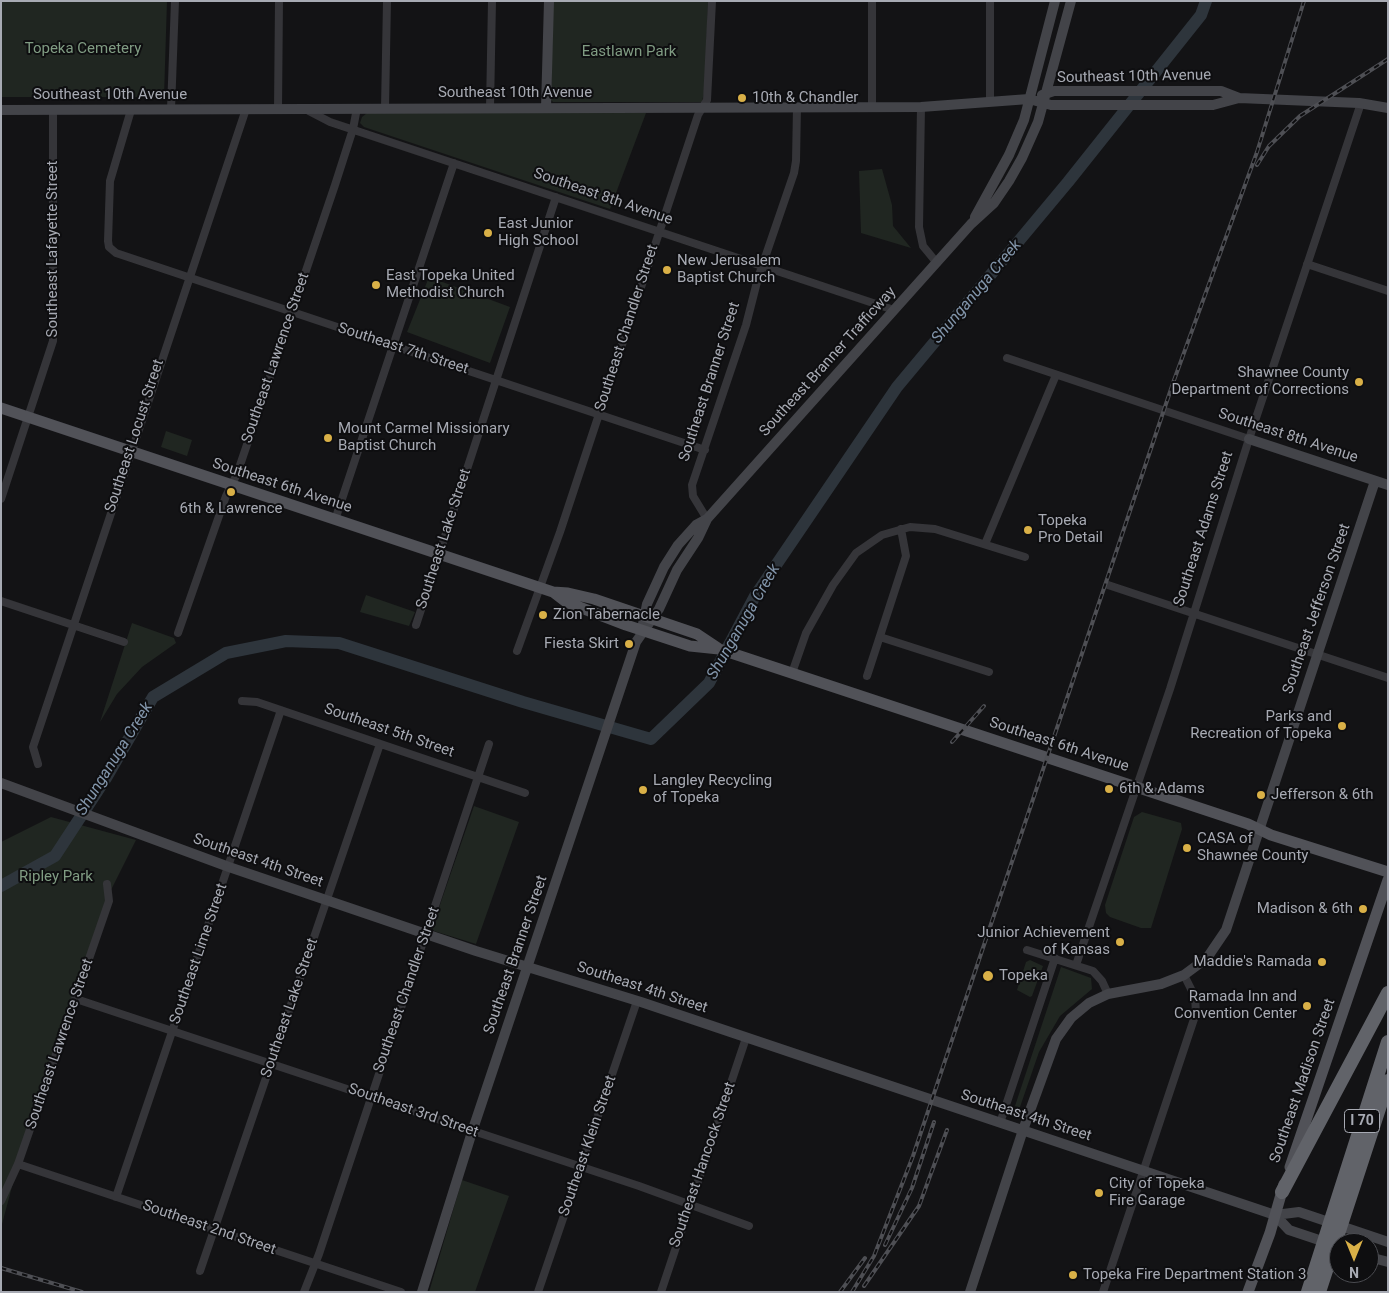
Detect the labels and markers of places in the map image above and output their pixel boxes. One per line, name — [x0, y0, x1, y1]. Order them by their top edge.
place label: 10th & Chandler — [752, 89, 858, 107]
marker: 10th & Chandler — [736, 92, 748, 104]
place label: East Junior High School — [498, 215, 579, 250]
marker: East Junior High School — [482, 227, 494, 239]
place label: New Jerusalem Baptist Church — [677, 252, 781, 287]
marker: New Jerusalem Baptist Church — [661, 264, 673, 276]
place label: East Topeka United Methodist Church — [386, 267, 515, 302]
marker: East Topeka United Methodist Church — [370, 279, 382, 291]
place label: Shawnee County Department of Corrections — [1171, 364, 1349, 399]
marker: Shawnee County Department of Corrections — [1353, 376, 1365, 388]
place label: Mount Carmel Missionary Baptist Church — [338, 420, 509, 455]
marker: Mount Carmel Missionary Baptist Church — [322, 432, 334, 444]
marker: 6th & Lawrence — [225, 486, 237, 498]
place label: 6th & Lawrence — [180, 500, 282, 518]
place label: Topeka Pro Detail — [1038, 512, 1103, 547]
marker: Topeka Pro Detail — [1022, 524, 1034, 536]
place label: Zion Tabernacle — [553, 606, 660, 624]
marker: Zion Tabernacle — [537, 609, 549, 621]
place label: Fiesta Skirt — [544, 635, 619, 653]
marker: Fiesta Skirt — [623, 638, 635, 650]
place label: Parks and Recreation of Topeka — [1190, 708, 1332, 743]
marker: Parks and Recreation of Topeka — [1336, 720, 1348, 732]
place label: Langley Recycling of Topeka — [653, 772, 772, 807]
place label: 6th & Adams — [1119, 780, 1205, 798]
marker: 6th & Adams — [1103, 783, 1115, 795]
marker: Langley Recycling of Topeka — [637, 784, 649, 796]
place label: Jefferson & 6th — [1271, 786, 1373, 804]
marker: Jefferson & 6th — [1255, 789, 1267, 801]
place label: CASA of Shawnee County — [1197, 830, 1308, 865]
marker: CASA of Shawnee County — [1181, 842, 1193, 854]
place label: Madison & 6th — [1257, 900, 1353, 918]
marker: Madison & 6th — [1357, 903, 1369, 915]
place label: Junior Achievement of Kansas — [977, 924, 1110, 959]
marker: Junior Achievement of Kansas — [1114, 936, 1126, 948]
place label: Maddie's Ramada — [1193, 953, 1312, 971]
marker: Maddie's Ramada — [1316, 956, 1328, 968]
place label: Topeka — [999, 967, 1048, 985]
marker: Topeka — [981, 969, 995, 983]
place label: Ramada Inn and Convention Center — [1174, 988, 1297, 1023]
marker: Ramada Inn and Convention Center — [1301, 1000, 1313, 1012]
place label: City of Topeka Fire Garage — [1109, 1175, 1205, 1210]
marker: City of Topeka Fire Garage — [1093, 1187, 1105, 1199]
place label: Topeka Fire Department Station 3 — [1083, 1266, 1306, 1284]
marker: Topeka Fire Department Station 3 — [1067, 1269, 1079, 1281]

